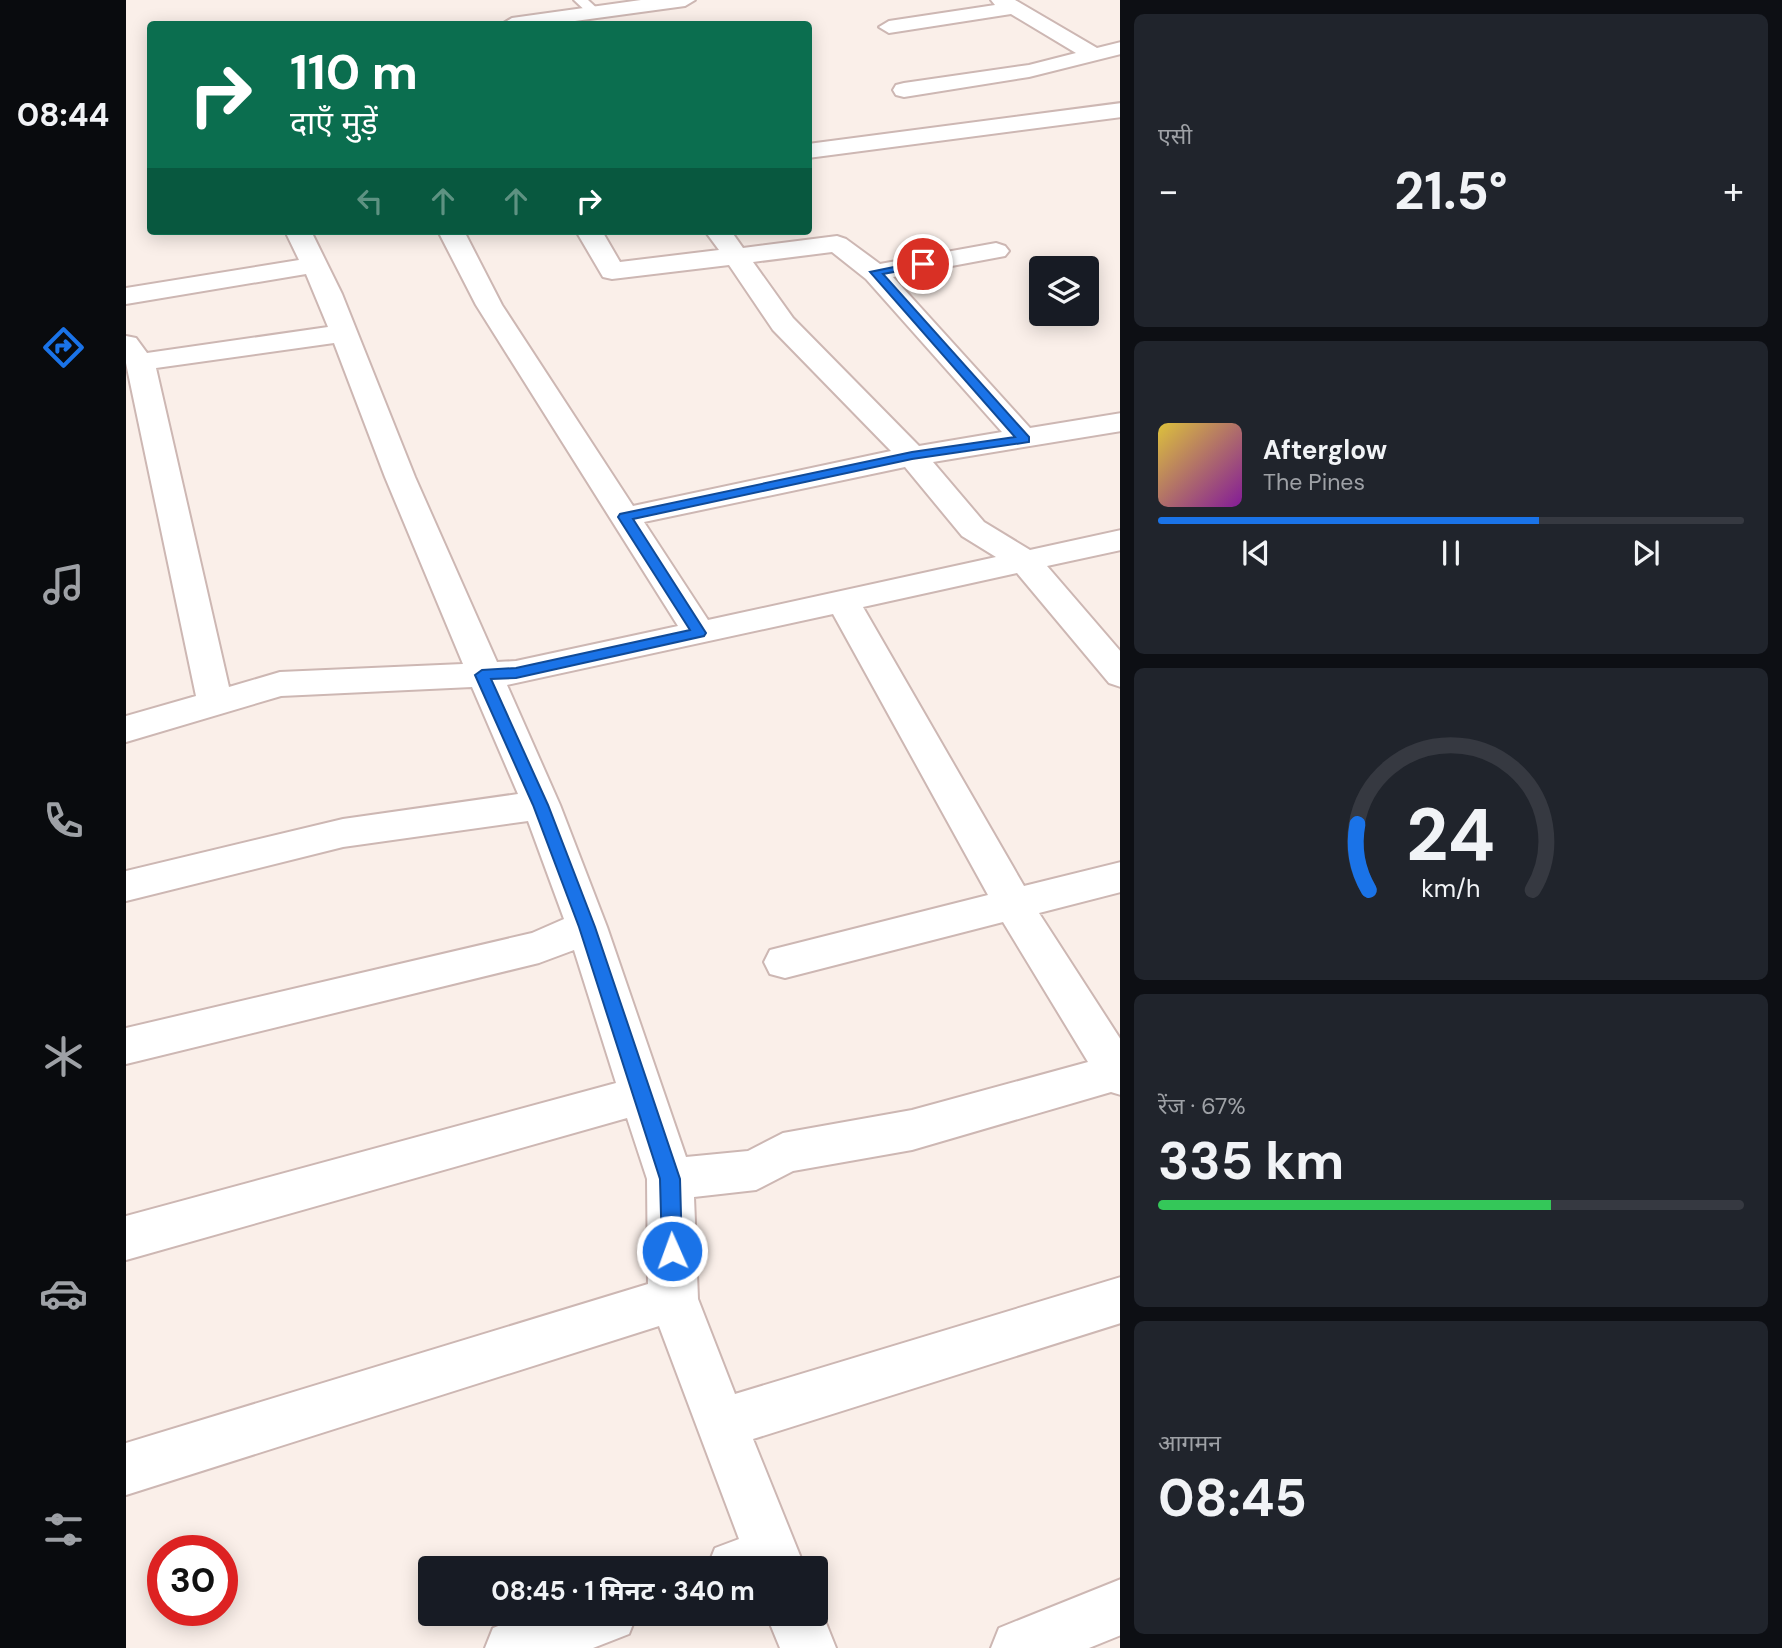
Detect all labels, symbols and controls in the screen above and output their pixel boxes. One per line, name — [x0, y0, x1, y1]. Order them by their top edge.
text: 110 m — [290, 40, 418, 104]
icon: right — [175, 49, 266, 140]
text: 08:44 — [17, 94, 109, 136]
text: दाएँ मुड़ें — [290, 102, 378, 144]
text: एसी — [1158, 121, 1192, 151]
text: 21.5° — [1394, 157, 1508, 225]
text: − — [1158, 166, 1179, 216]
text: + — [1723, 166, 1744, 216]
icon: left — [351, 182, 389, 220]
icon: ahead — [424, 182, 462, 220]
icon: ahead — [497, 182, 535, 220]
icon: right — [570, 182, 608, 220]
pin — [893, 234, 953, 294]
icon: arrive — [904, 245, 942, 283]
map controls — [1029, 256, 1099, 326]
button: layers — [1029, 256, 1099, 326]
icon: directions — [39, 323, 88, 372]
text: Afterglow — [1263, 433, 1387, 467]
text: The Pines — [1263, 467, 1365, 497]
icon: previous — [1237, 534, 1275, 572]
icon: pause — [1432, 534, 1470, 572]
icon: next — [1627, 534, 1665, 572]
icon: music — [39, 560, 88, 609]
text: 24 — [1407, 788, 1495, 883]
icon: phone — [39, 796, 88, 845]
text: km/h — [1421, 872, 1481, 905]
icon: climate — [39, 1032, 88, 1081]
text: रेंज · 67% — [1158, 1091, 1245, 1121]
text: 335 km — [1158, 1127, 1344, 1195]
position arrow — [635, 1214, 709, 1288]
icon: car — [39, 1269, 88, 1318]
text: आगमन — [1158, 1428, 1221, 1458]
text: 08:45 — [1158, 1464, 1307, 1532]
icon: filters — [39, 1505, 88, 1554]
speed limit sign: 30 — [147, 1535, 238, 1626]
text: 08:45 · 1 मिनट · 340 m — [491, 1574, 755, 1608]

